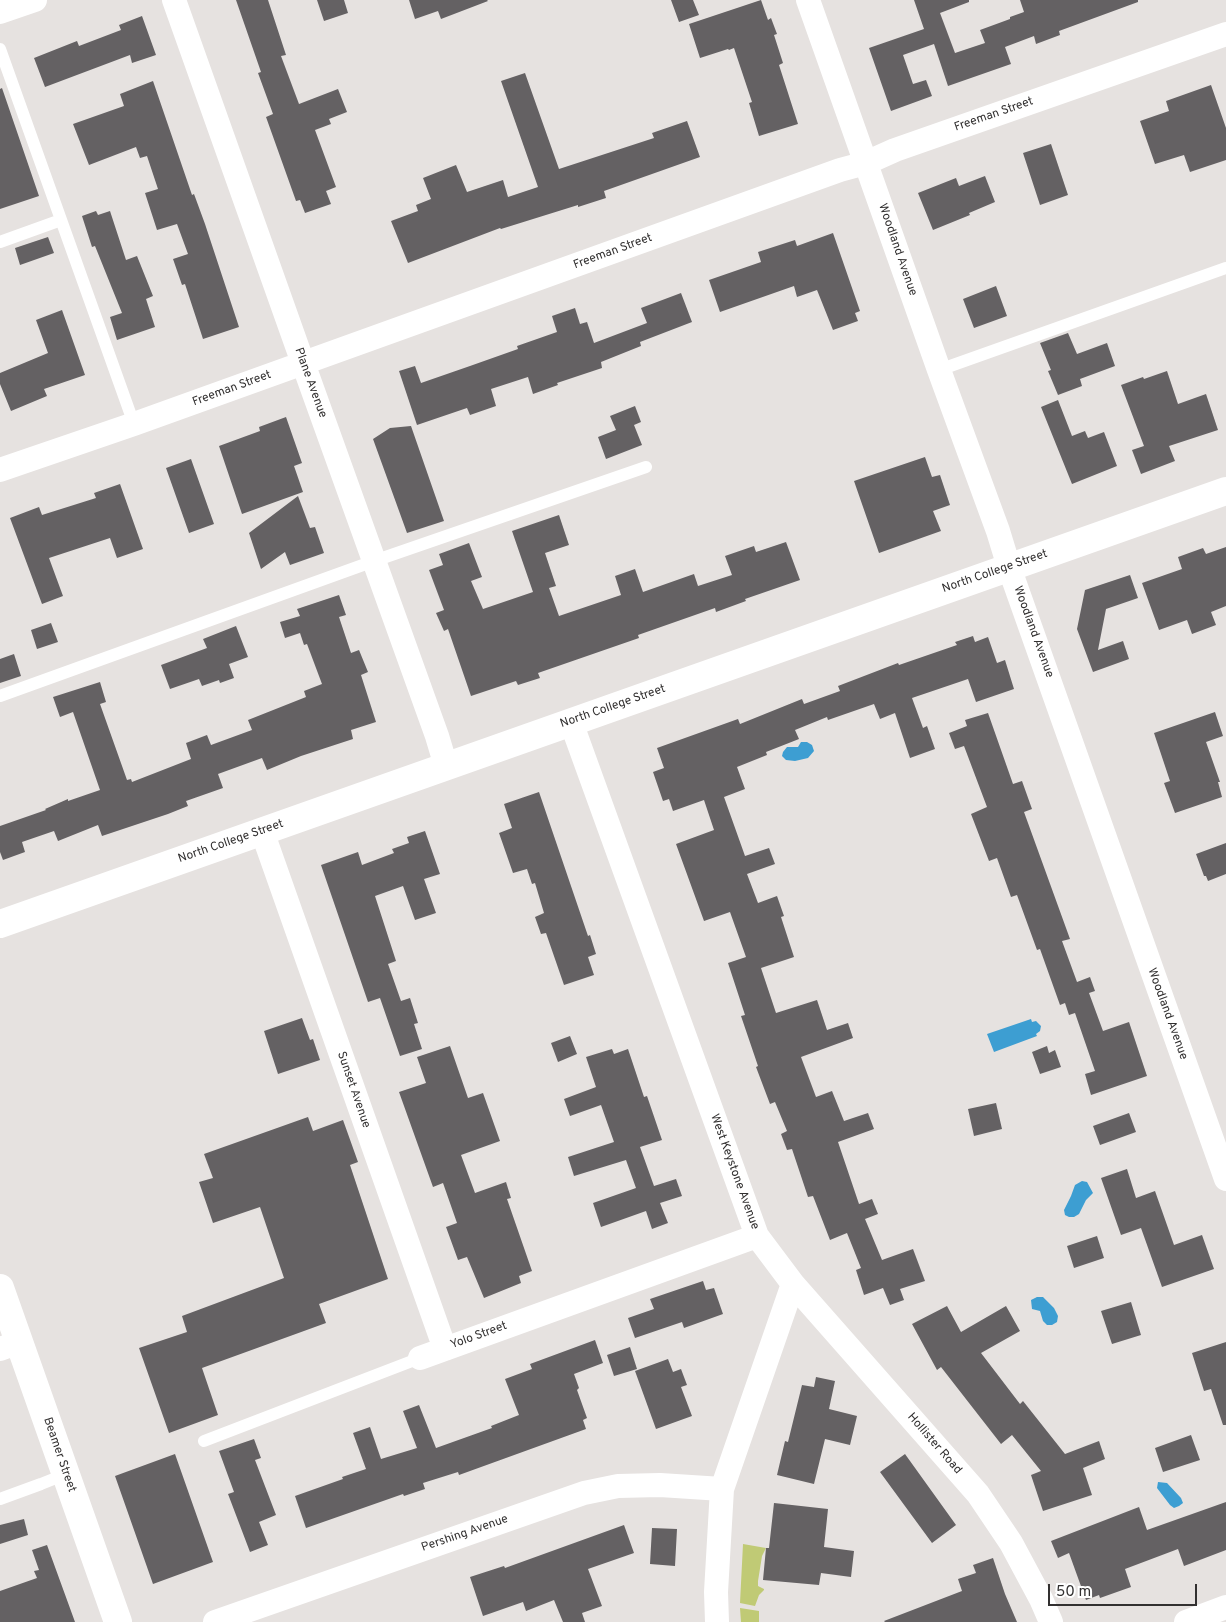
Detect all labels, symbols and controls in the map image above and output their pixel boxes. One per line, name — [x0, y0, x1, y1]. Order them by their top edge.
street label: Freeman Street — [953, 95, 1035, 135]
street label: Woodland Avenue — [874, 202, 920, 298]
street label: Freeman Street — [572, 231, 654, 273]
street label: Plane Avenue — [291, 346, 329, 420]
street label: Freeman Street — [191, 368, 273, 410]
street label: North College Street — [940, 547, 1050, 597]
street label: Woodland Avenue — [1010, 584, 1056, 680]
street label: North College Street — [558, 682, 668, 732]
street label: North College Street — [176, 817, 286, 867]
street label: Woodland Avenue — [1144, 966, 1190, 1062]
street label: Sunset Avenue — [333, 1050, 373, 1130]
street label: West Keystone Avenue — [706, 1112, 762, 1232]
street label: Yolo Street — [449, 1319, 509, 1353]
street label: Hollister Road — [904, 1411, 964, 1477]
street label: Beamer Street — [39, 1416, 79, 1494]
street label: Pershing Avenue — [420, 1512, 510, 1556]
scale bar — [1051, 1574, 1200, 1606]
text: 50 m — [1056, 1583, 1091, 1602]

